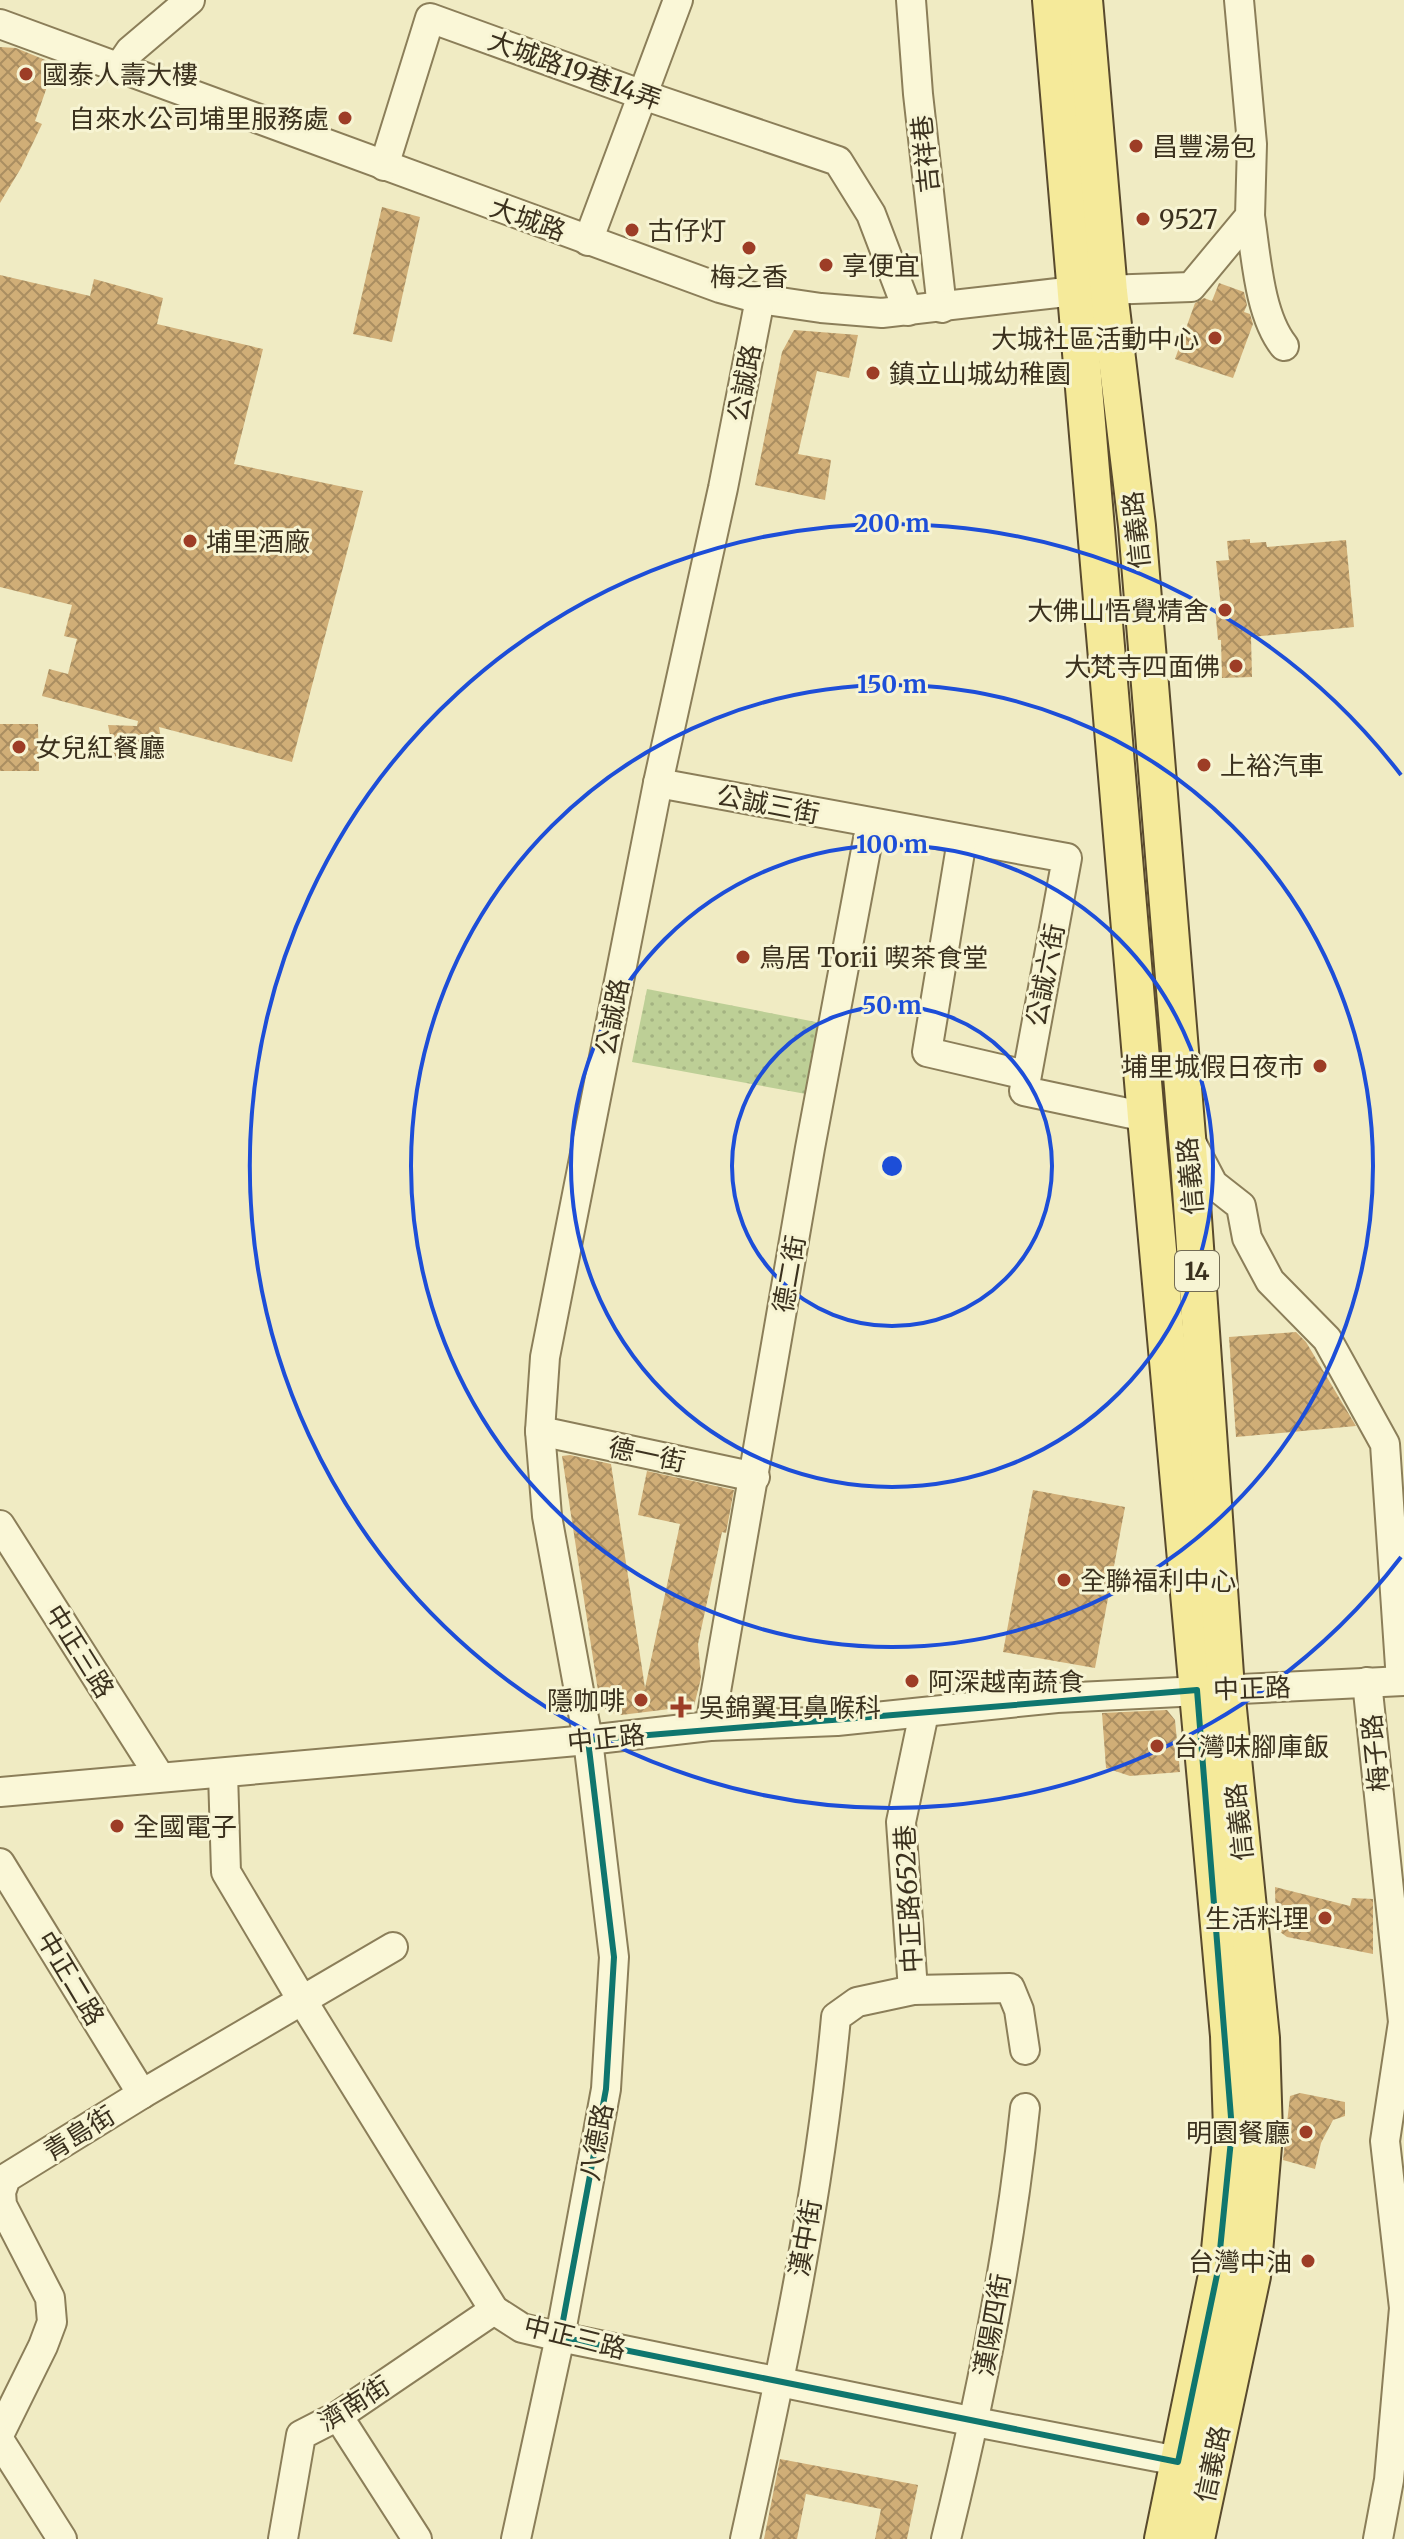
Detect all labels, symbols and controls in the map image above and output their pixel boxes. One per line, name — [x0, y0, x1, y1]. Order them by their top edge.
street label: 大城路19巷14弄 — [484, 23, 666, 117]
place label: 國泰人壽大樓 — [42, 58, 198, 91]
marker: 國泰人壽大樓 — [17, 65, 35, 83]
place label: 自來水公司埔里服務處 — [69, 102, 329, 135]
marker: 自來水公司埔里服務處 — [336, 109, 354, 127]
street label: 吉祥巷 — [905, 113, 945, 195]
place label: 昌豐湯包 — [1152, 130, 1256, 163]
marker: 昌豐湯包 — [1127, 137, 1145, 155]
street label: 大城路 — [486, 190, 570, 248]
place label: 9527 — [1159, 203, 1218, 236]
marker: 9527 — [1134, 210, 1152, 228]
place label: 古仔灯 — [648, 214, 726, 247]
marker: 古仔灯 — [623, 221, 641, 239]
marker: 梅之香 — [740, 239, 758, 257]
place label: 享便宜 — [842, 249, 920, 282]
marker: 享便宜 — [817, 256, 835, 274]
place label: 梅之香 — [710, 260, 788, 293]
place label: 大城社區活動中心 — [991, 322, 1199, 355]
marker: 大城社區活動中心 — [1206, 329, 1224, 347]
street label: 公誠路 — [720, 342, 768, 424]
place label: 鎮立山城幼稚園 — [889, 357, 1071, 390]
marker: 鎮立山城幼稚園 — [864, 364, 882, 382]
street label: 信義路 — [1116, 489, 1156, 571]
text: 200 m — [854, 508, 930, 539]
place label: 埔里酒廠 — [206, 525, 310, 558]
marker: 埔里酒廠 — [181, 532, 199, 550]
place label: 大佛山悟覺精舍 — [1027, 594, 1209, 627]
marker: 大佛山悟覺精舍 — [1216, 601, 1234, 619]
place label: 大梵寺四面佛 — [1064, 650, 1220, 683]
marker: 大梵寺四面佛 — [1227, 657, 1245, 675]
text: 150 m — [857, 669, 927, 700]
place label: 女兒紅餐廳 — [35, 731, 165, 764]
marker: 女兒紅餐廳 — [10, 738, 28, 756]
place label: 上裕汽車 — [1220, 749, 1324, 782]
marker: 上裕汽車 — [1195, 756, 1213, 774]
street label: 公誠三街 — [714, 778, 822, 830]
text: 100 m — [856, 829, 928, 860]
street label: 公誠六街 — [1019, 921, 1071, 1029]
place label: 鳥居 Torii 喫茶食堂 — [759, 941, 988, 974]
marker: 鳥居 Torii 喫茶食堂 — [734, 948, 752, 966]
street label: 公誠路 — [588, 976, 636, 1058]
text: 50 m — [862, 990, 922, 1021]
place label: 埔里城假日夜市 — [1122, 1050, 1304, 1083]
marker: 埔里城假日夜市 — [1311, 1057, 1329, 1075]
street label: 信義路 — [1170, 1136, 1210, 1216]
centre of rings — [878, 1152, 906, 1180]
street label: 德二街 — [766, 1233, 812, 1315]
road number: 14 — [1175, 1251, 1219, 1291]
street label: 德一街 — [605, 1430, 689, 1478]
place label: 全聯福利中心 — [1080, 1564, 1236, 1597]
marker: 全聯福利中心 — [1055, 1571, 1073, 1589]
street label: 中正三路 — [38, 1598, 122, 1704]
place label: 阿深越南蔬食 — [928, 1665, 1084, 1698]
street label: 中正路 — [1212, 1670, 1292, 1706]
marker: 阿深越南蔬食 — [903, 1672, 921, 1690]
place label: 隱咖啡 — [547, 1684, 625, 1717]
marker: 隱咖啡 — [632, 1691, 650, 1709]
place label: 吳錦翼耳鼻喉科 — [699, 1691, 881, 1724]
marker: 吳錦翼耳鼻喉科 — [670, 1696, 692, 1718]
street label: 梅子路 — [1355, 1712, 1395, 1794]
street label: 中正路 — [565, 1718, 647, 1758]
place label: 台灣味腳庫飯 — [1173, 1730, 1329, 1763]
marker: 台灣味腳庫飯 — [1148, 1737, 1166, 1755]
street label: 信義路 — [1219, 1781, 1259, 1863]
place label: 全國電子 — [133, 1810, 237, 1843]
marker: 全國電子 — [108, 1817, 126, 1835]
street label: 中正路652巷 — [888, 1824, 928, 1974]
place label: 生活料理 — [1205, 1902, 1309, 1935]
marker: 生活料理 — [1316, 1909, 1334, 1927]
street label: 中正二路 — [30, 1925, 112, 2031]
street label: 青島街 — [37, 2098, 121, 2168]
street label: 八德路 — [572, 2101, 620, 2183]
place label: 明園餐廳 — [1186, 2116, 1290, 2149]
marker: 明園餐廳 — [1297, 2123, 1315, 2141]
street label: 漢中街 — [782, 2197, 828, 2279]
place label: 台灣中油 — [1188, 2245, 1292, 2278]
marker: 台灣中油 — [1299, 2252, 1317, 2270]
street label: 漢陽四街 — [967, 2271, 1017, 2379]
street label: 中正三路 — [521, 2308, 629, 2366]
street label: 濟南街 — [312, 2368, 396, 2438]
street label: 信義路 — [1188, 2422, 1236, 2506]

